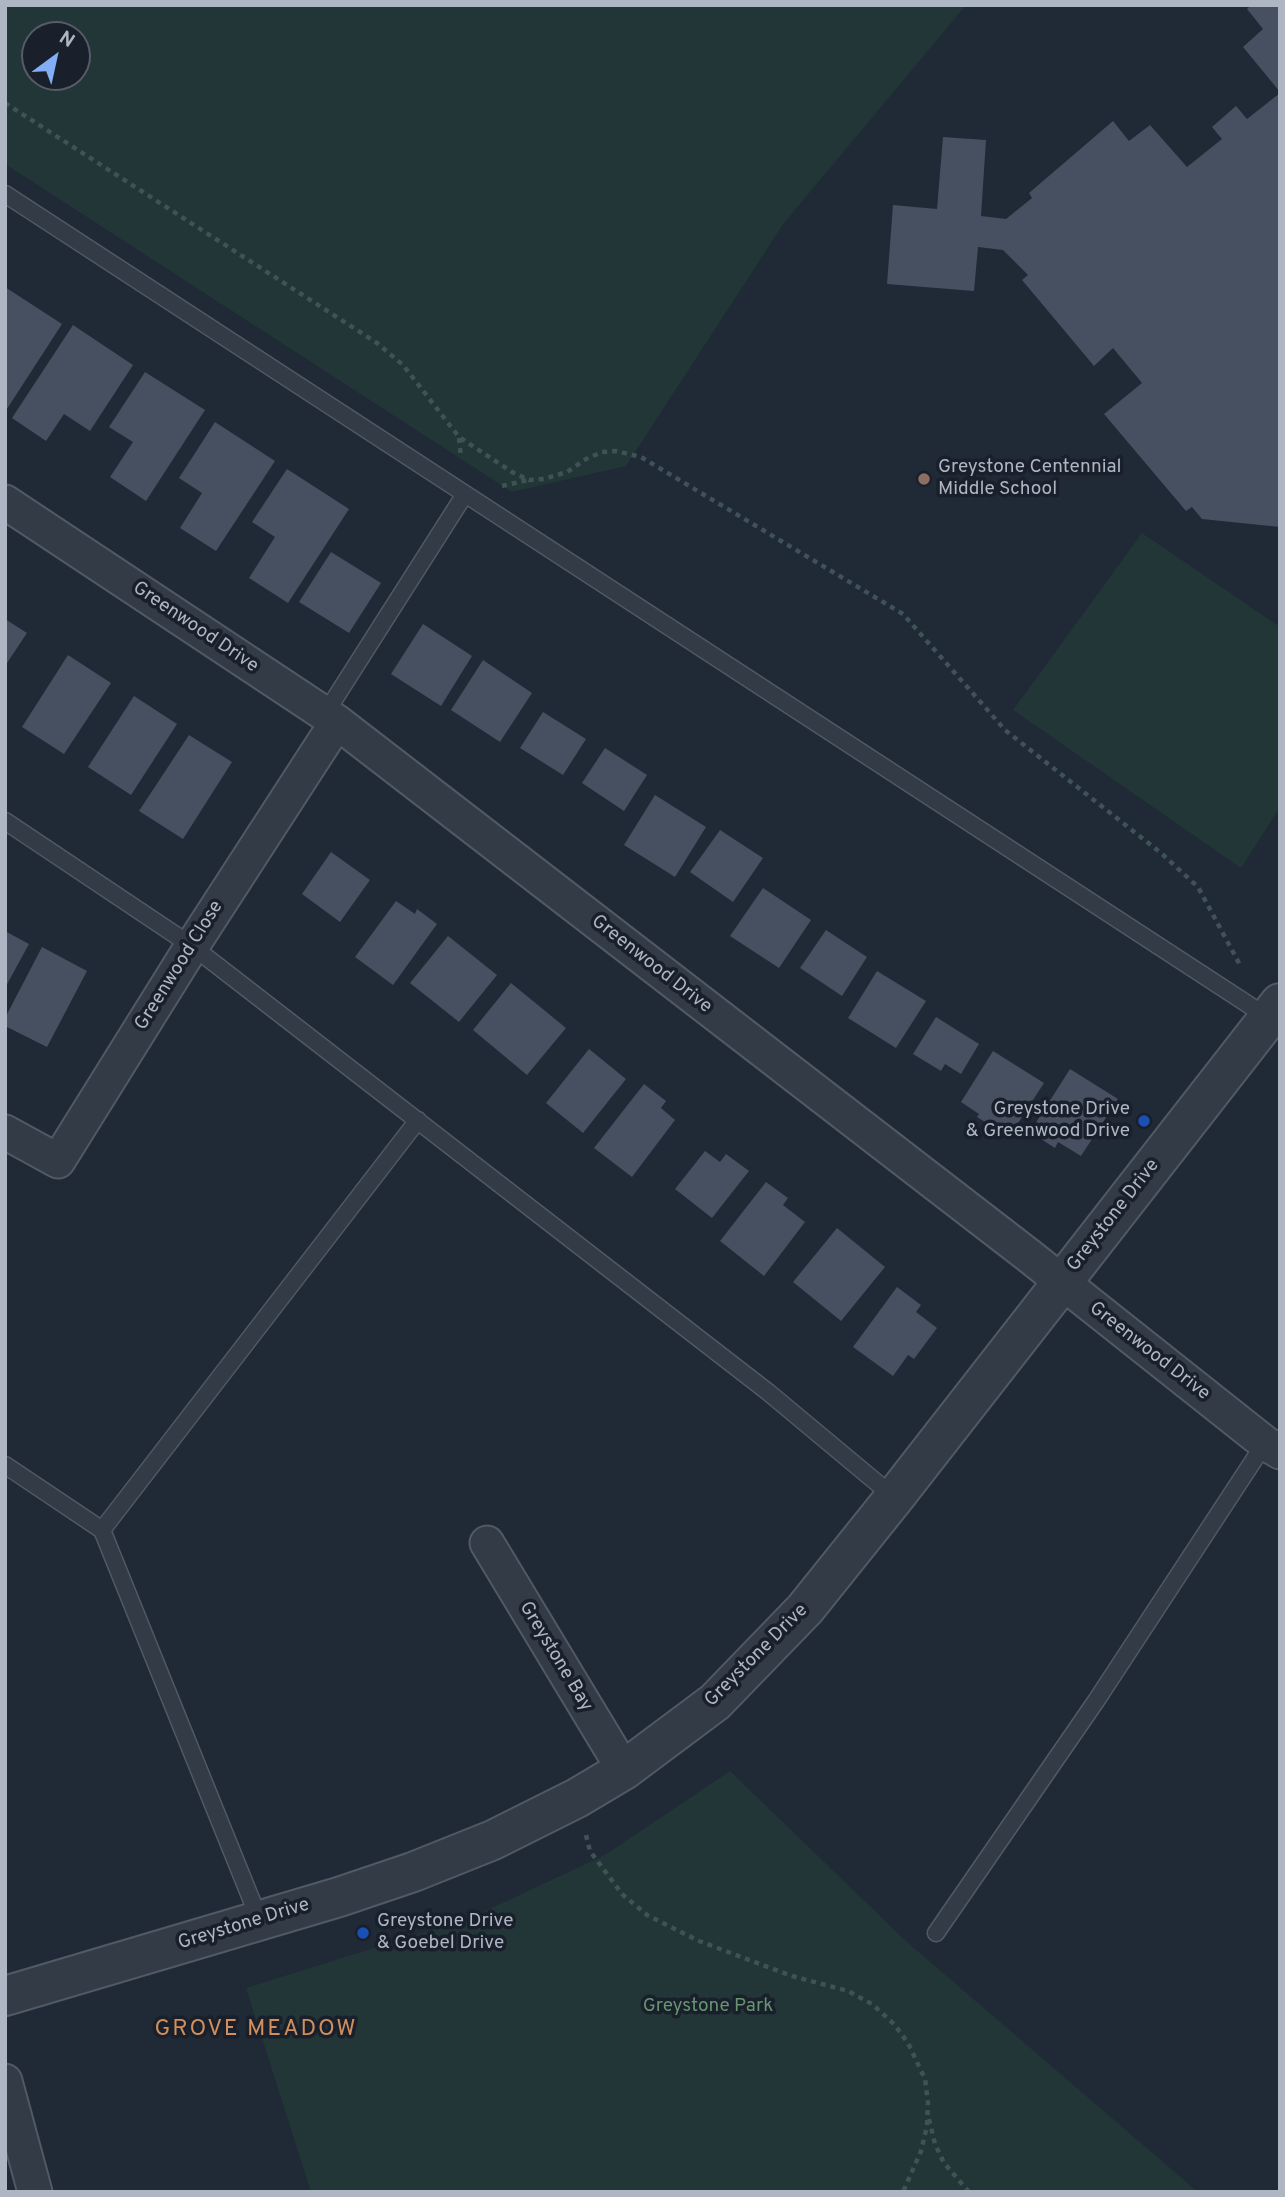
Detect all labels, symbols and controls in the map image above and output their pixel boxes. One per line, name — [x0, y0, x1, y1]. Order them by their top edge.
north arrow — [21, 21, 91, 91]
text: N — [54, 26, 79, 54]
place label: Greystone Centennial Middle School — [938, 457, 1121, 501]
marker: Greystone Centennial Middle School — [916, 471, 932, 487]
street label: Greenwood Drive — [128, 577, 262, 679]
street label: Greenwood Close — [131, 897, 229, 1035]
street label: Greenwood Drive — [586, 911, 716, 1019]
place label: Greystone Drive & Greenwood Drive — [966, 1099, 1130, 1143]
marker: Greystone Drive & Greenwood Drive — [1136, 1113, 1152, 1129]
street label: Greystone Drive — [1063, 1155, 1165, 1277]
street label: Greenwood Drive — [1084, 1298, 1214, 1406]
street label: Greystone Bay — [513, 1598, 597, 1716]
street label: Greystone Drive — [701, 1600, 813, 1712]
street label: Greystone Drive — [175, 1894, 313, 1956]
place label: Greystone Drive & Goebel Drive — [377, 1911, 513, 1955]
marker: Greystone Drive & Goebel Drive — [355, 1925, 371, 1941]
park label: Greystone Park — [643, 1996, 773, 2018]
district label: GROVE MEADOW — [156, 2016, 356, 2044]

